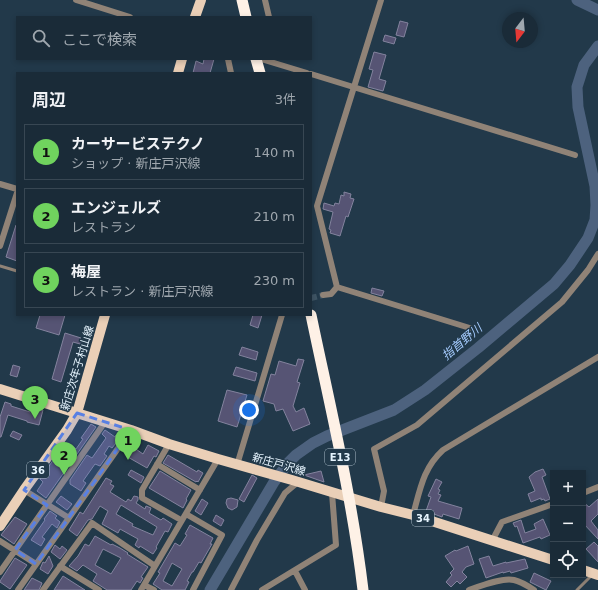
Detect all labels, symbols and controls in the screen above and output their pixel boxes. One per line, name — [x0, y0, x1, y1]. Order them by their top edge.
north arrow — [502, 12, 538, 48]
search box — [16, 16, 312, 60]
icon: search — [30, 27, 52, 49]
text: ここで検索 — [62, 31, 137, 49]
text: 周辺 — [32, 90, 66, 110]
text: 3件 — [275, 92, 296, 107]
text: カーサービステクノ — [71, 135, 205, 153]
text: 1 — [41, 145, 51, 160]
text: 140 m — [253, 145, 295, 160]
text: ショップ · 新庄戸沢線 — [71, 156, 200, 171]
text: エンジェルズ — [71, 199, 161, 217]
text: 2 — [41, 209, 51, 224]
text: 210 m — [253, 209, 295, 224]
text: レストラン — [71, 220, 136, 235]
text: 梅屋 — [71, 263, 101, 281]
text: 3 — [41, 273, 51, 288]
text: 230 m — [253, 273, 295, 288]
text: レストラン · 新庄戸沢線 — [71, 284, 213, 299]
water label: 指首野川 — [439, 320, 486, 363]
street label: 新庄次年子村山線 — [58, 324, 97, 412]
pin: 3 — [22, 386, 48, 419]
your location — [239, 400, 259, 420]
pin: 1 — [115, 427, 141, 460]
pin: 2 — [51, 442, 77, 475]
road number: E13 — [325, 449, 355, 465]
street label: 新庄戸沢線 — [251, 451, 307, 478]
road number: 36 — [27, 462, 49, 478]
map controls — [550, 470, 586, 578]
button: + — [550, 470, 586, 506]
button: − — [550, 506, 586, 542]
road number: 34 — [412, 510, 434, 526]
button: locate — [550, 542, 586, 578]

